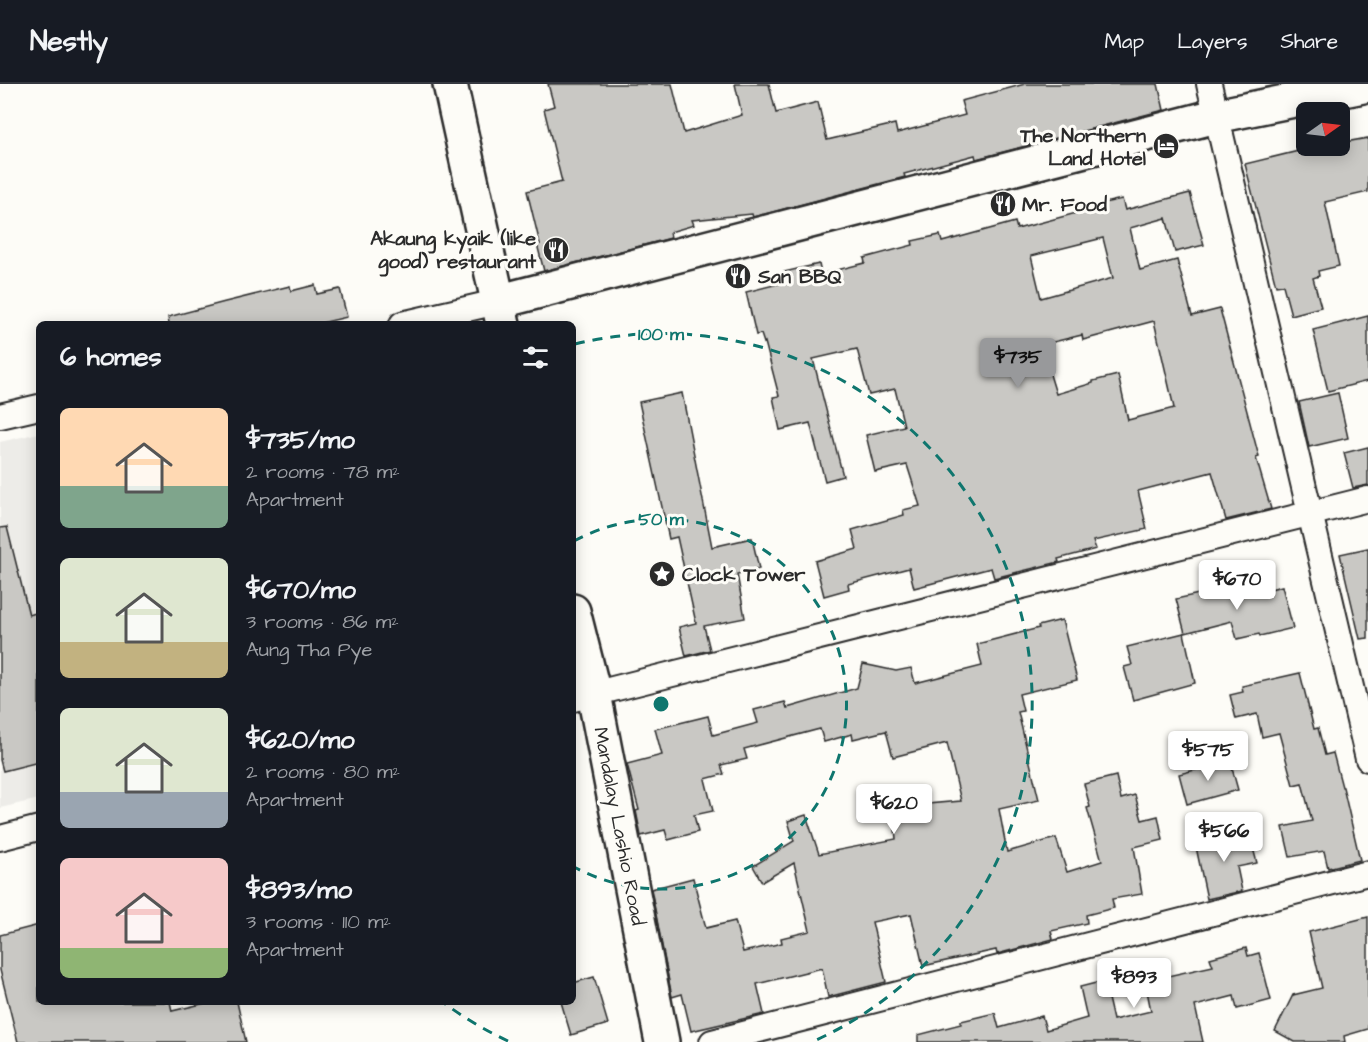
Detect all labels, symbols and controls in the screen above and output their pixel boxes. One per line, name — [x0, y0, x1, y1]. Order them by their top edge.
text: Nestly — [30, 22, 108, 61]
text: Map — [1104, 27, 1144, 56]
text: Layers — [1177, 27, 1247, 56]
text: Share — [1280, 27, 1338, 56]
north arrow — [1296, 102, 1350, 156]
map controls — [1296, 102, 1350, 156]
place label: The Northern Land Hotel — [1019, 122, 1146, 173]
hotel icon: The Northern Land Hotel — [1151, 131, 1181, 161]
restaurant icon: Mr. Food — [988, 189, 1018, 219]
place label: Mr. Food — [1022, 191, 1108, 219]
place label: Akaung kyaik (like good) restaurant — [370, 225, 537, 277]
restaurant icon: Akaung kyaik (like good) restaurant — [541, 235, 571, 265]
restaurant icon: San BBQ — [723, 261, 753, 291]
place label: San BBQ — [757, 263, 842, 291]
text: 100 m — [638, 322, 685, 347]
pin: $735 — [982, 338, 1054, 389]
text: 6 homes — [60, 339, 162, 375]
icon: filters — [519, 341, 552, 374]
text: $735 — [994, 343, 1042, 371]
text: $735/mo — [246, 422, 355, 458]
icon: home — [108, 432, 180, 504]
text: 2 rooms · 78 m² — [246, 458, 400, 486]
text: Apartment — [246, 486, 344, 514]
text: 50 m — [638, 507, 685, 532]
place icon: Clock Tower — [647, 559, 677, 589]
pin: $670 — [1201, 560, 1273, 611]
place label: Clock Tower — [682, 561, 806, 589]
text: $670 — [1213, 565, 1261, 593]
text: $670/mo — [246, 572, 356, 608]
icon: home — [108, 582, 180, 654]
text: 3 rooms · 86 m² — [246, 608, 399, 636]
text: Aung Tha Pye — [246, 636, 372, 664]
centre of rings — [651, 694, 671, 714]
text: $620/mo — [246, 722, 355, 758]
street label: Mandalay Lashio Road — [585, 725, 652, 928]
pin: $575 — [1172, 731, 1244, 782]
icon: home — [108, 732, 180, 804]
text: $575 — [1182, 736, 1234, 764]
text: 2 rooms · 80 m² — [246, 758, 400, 786]
pin: $620 — [858, 784, 930, 835]
text: Apartment — [246, 786, 344, 814]
text: $620 — [870, 789, 918, 817]
pin: $566 — [1188, 812, 1260, 863]
text: $566 — [1199, 817, 1249, 845]
text: $893/mo — [246, 872, 352, 908]
icon: home — [108, 882, 180, 954]
text: 3 rooms · 110 m² — [246, 908, 391, 936]
text: Apartment — [246, 936, 344, 964]
pin: $893 — [1098, 958, 1170, 1009]
text: $893 — [1111, 963, 1157, 991]

